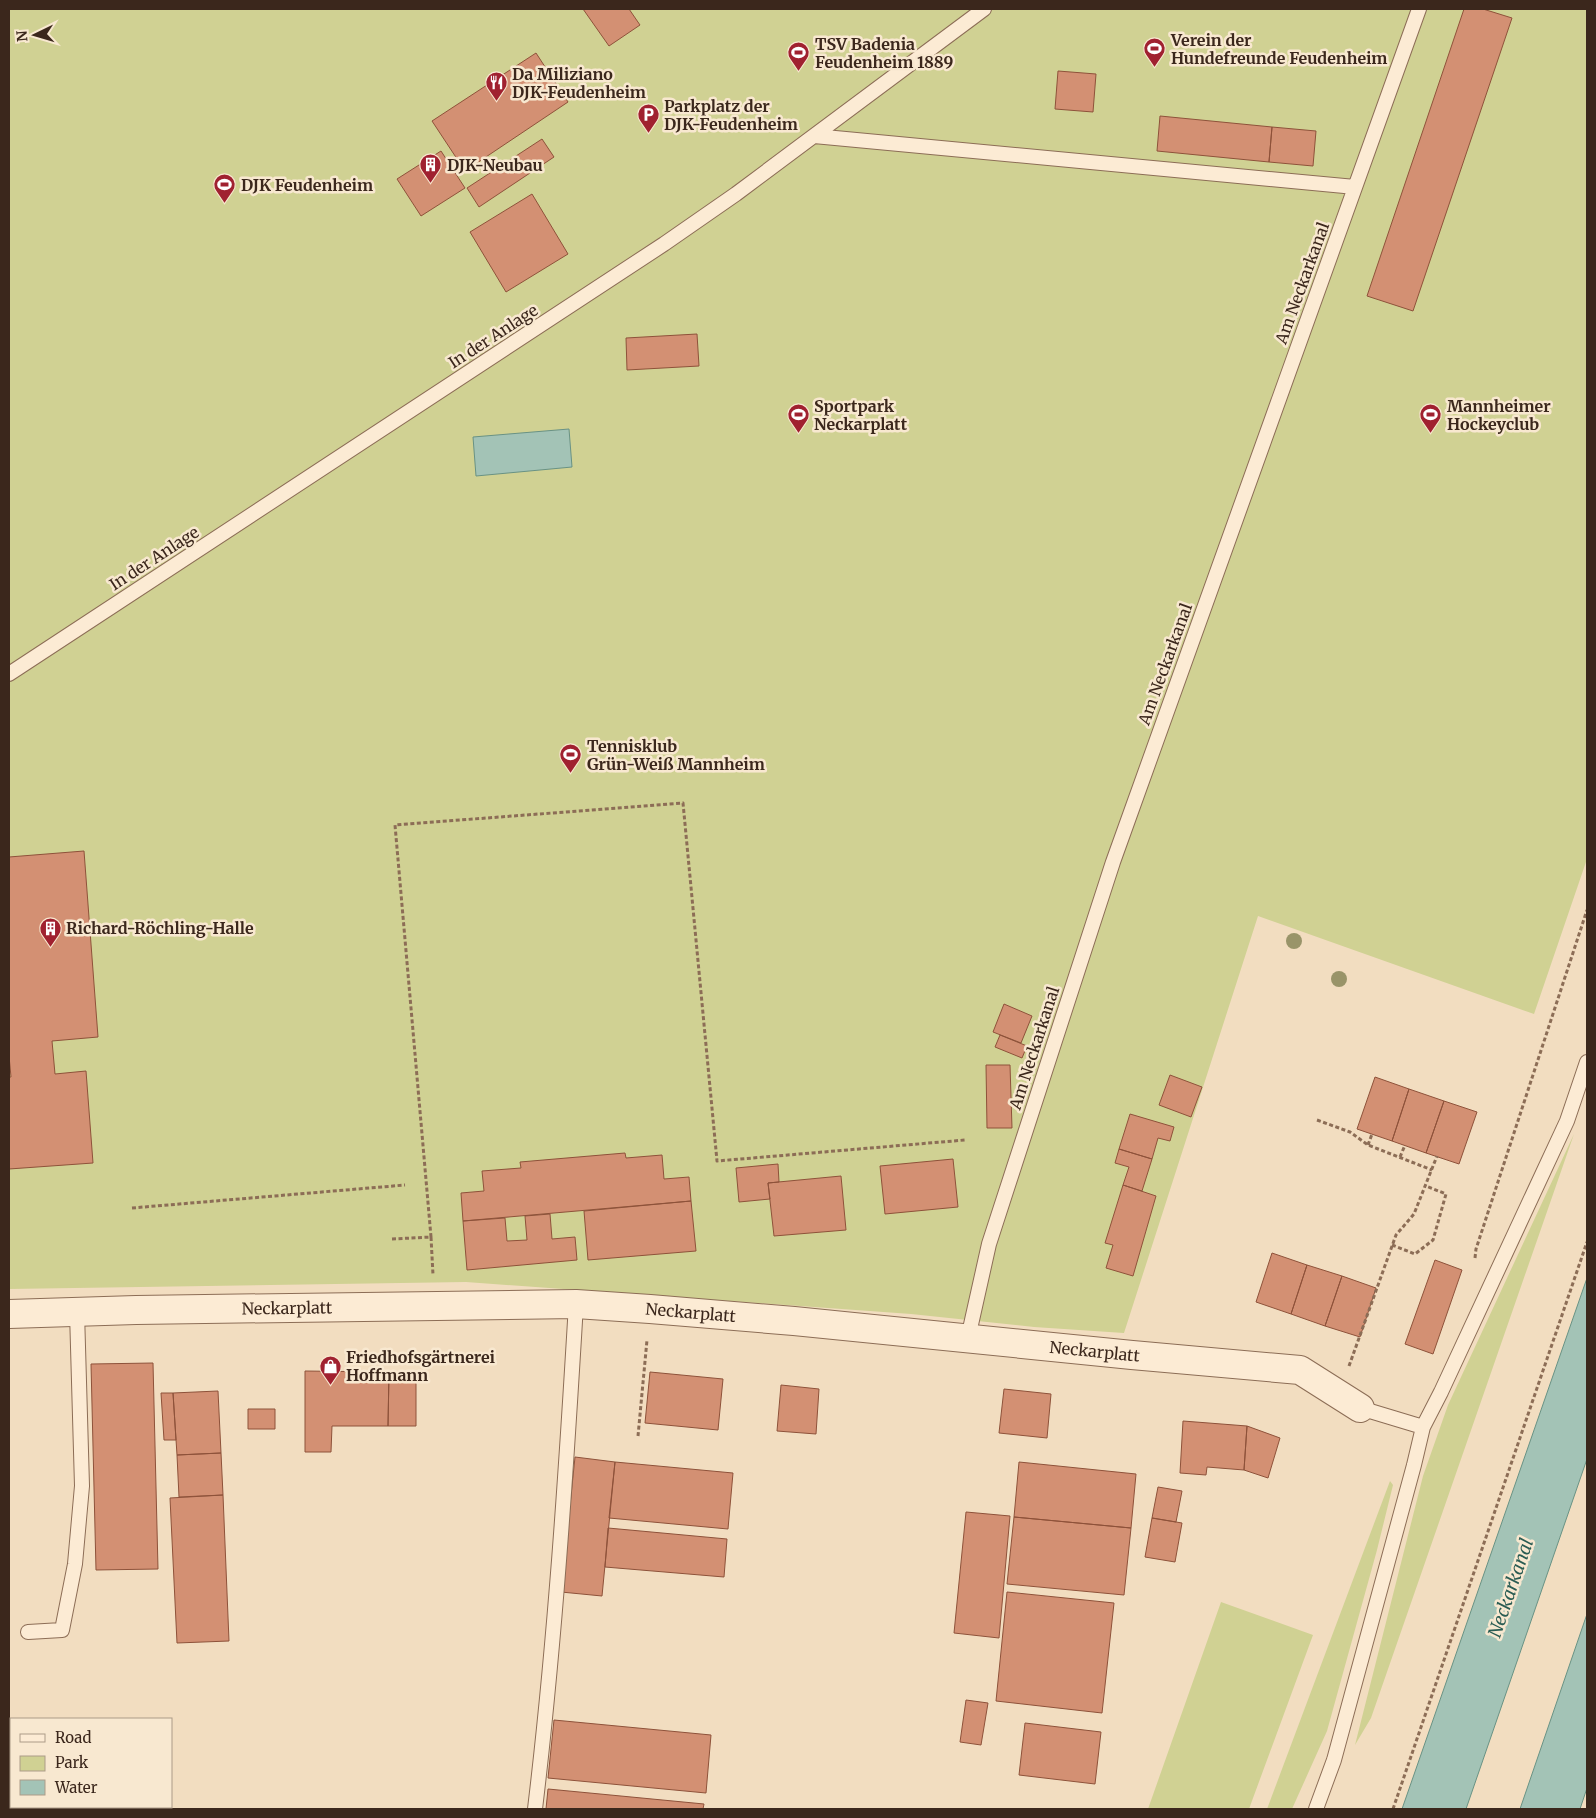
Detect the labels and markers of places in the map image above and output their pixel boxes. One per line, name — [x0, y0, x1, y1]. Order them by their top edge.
place label: Verein der Hundefreunde Feudenheim — [1170, 30, 1387, 68]
place label: TSV Badenia Feudenheim 1889 — [815, 34, 953, 72]
sports icon: Verein der Hundefreunde Feudenheim — [1143, 37, 1167, 68]
sports icon: TSV Badenia Feudenheim 1889 — [787, 41, 811, 72]
place label: Da Miliziano DJK-Feudenheim — [512, 64, 646, 102]
restaurant icon: Da Miliziano DJK-Feudenheim — [484, 71, 508, 102]
place label: Parkplatz der DJK-Feudenheim — [664, 96, 798, 134]
parking icon: Parkplatz der DJK-Feudenheim — [636, 103, 660, 134]
building icon: DJK-Neubau — [419, 153, 443, 184]
place label: DJK-Neubau — [447, 155, 543, 175]
sports icon: DJK Feudenheim — [213, 173, 237, 204]
place label: DJK Feudenheim — [241, 175, 373, 195]
place label: Sportpark Neckarplatt — [814, 396, 908, 434]
place label: Mannheimer Hockeyclub — [1447, 396, 1551, 434]
sports icon: Sportpark Neckarplatt — [786, 403, 810, 434]
sports icon: Mannheimer Hockeyclub — [1419, 403, 1443, 434]
place label: Tennisklub Grün-Weiß Mannheim — [587, 736, 765, 774]
sports icon: Tennisklub Grün-Weiß Mannheim — [559, 743, 583, 774]
building icon: Richard-Röchling-Halle — [38, 916, 62, 947]
place label: Richard-Röchling-Halle — [66, 918, 254, 938]
place label: Friedhofsgärtnerei Hoffmann — [346, 1347, 496, 1385]
shop icon: Friedhofsgärtnerei Hoffmann — [318, 1354, 342, 1385]

